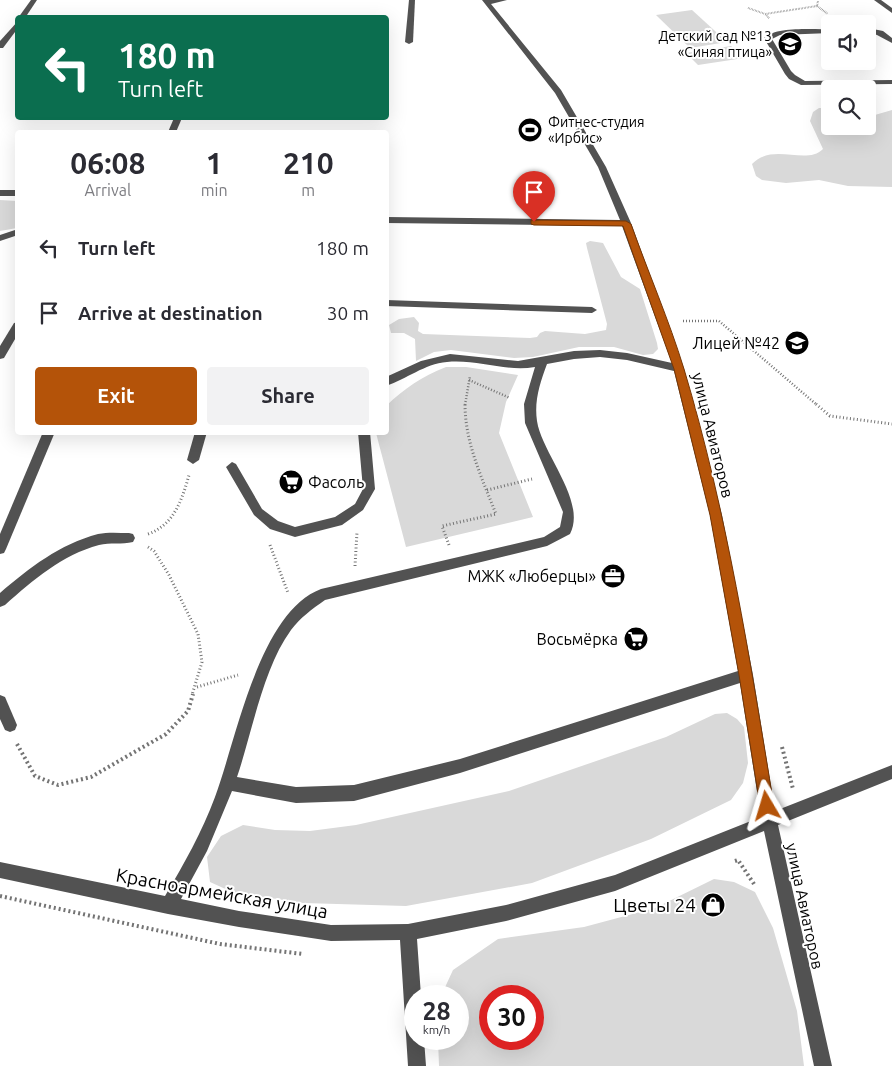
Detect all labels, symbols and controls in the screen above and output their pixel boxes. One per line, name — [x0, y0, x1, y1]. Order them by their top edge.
map controls — [821, 15, 876, 135]
button: sound — [821, 15, 876, 70]
place label: Детский сад №13 «Синяя птица» — [658, 28, 772, 60]
school or university icon: Детский сад №13 «Синяя птица» — [777, 31, 803, 57]
icon: left — [35, 35, 100, 100]
text: 180 m — [118, 35, 216, 75]
text: Turn left — [118, 76, 203, 101]
button: search — [821, 80, 876, 135]
place label: Фитнес-студия «Ирбис» — [548, 114, 645, 146]
sports icon: Фитнес-студия «Ирбис» — [517, 117, 543, 143]
text: 06:08 — [70, 146, 145, 180]
text: 1 — [206, 146, 223, 180]
text: 210 — [283, 146, 334, 180]
pin — [513, 171, 555, 222]
icon: arrive — [520, 178, 548, 206]
text: Arrival — [85, 181, 131, 199]
text: min — [201, 181, 228, 199]
text: m — [301, 181, 315, 199]
icon: left — [35, 234, 63, 262]
text: Turn left — [78, 237, 156, 259]
text: 180 m — [316, 237, 369, 259]
icon: arrive — [35, 299, 63, 327]
text: Arrive at destination — [78, 302, 263, 324]
text: 30 m — [327, 302, 369, 324]
school or university icon: Лицей №42 — [784, 330, 810, 356]
place label: Лицей №42 — [693, 334, 780, 352]
button: Exit — [35, 367, 197, 425]
button: Share — [207, 367, 369, 425]
street label: улица Авиаторов — [689, 371, 737, 499]
supermarket icon: Фасоль — [278, 469, 304, 495]
place label: Фасоль — [308, 473, 364, 491]
office icon: МЖК «Люберцы» — [600, 563, 626, 589]
place label: МЖК «Люберцы» — [467, 567, 596, 585]
supermarket icon: Восьмёрка — [623, 626, 649, 652]
place label: Восьмёрка — [536, 630, 618, 648]
position arrow — [740, 779, 792, 831]
street label: улица Авиаторов — [783, 841, 827, 971]
street label: Красноармейская улица — [114, 864, 330, 922]
shop icon: Цветы 24 — [700, 892, 726, 918]
place label: Цветы 24 — [613, 894, 696, 916]
speed limit sign: 30 — [479, 985, 544, 1050]
text: 28 — [422, 997, 451, 1025]
text: km/h — [423, 1023, 450, 1036]

